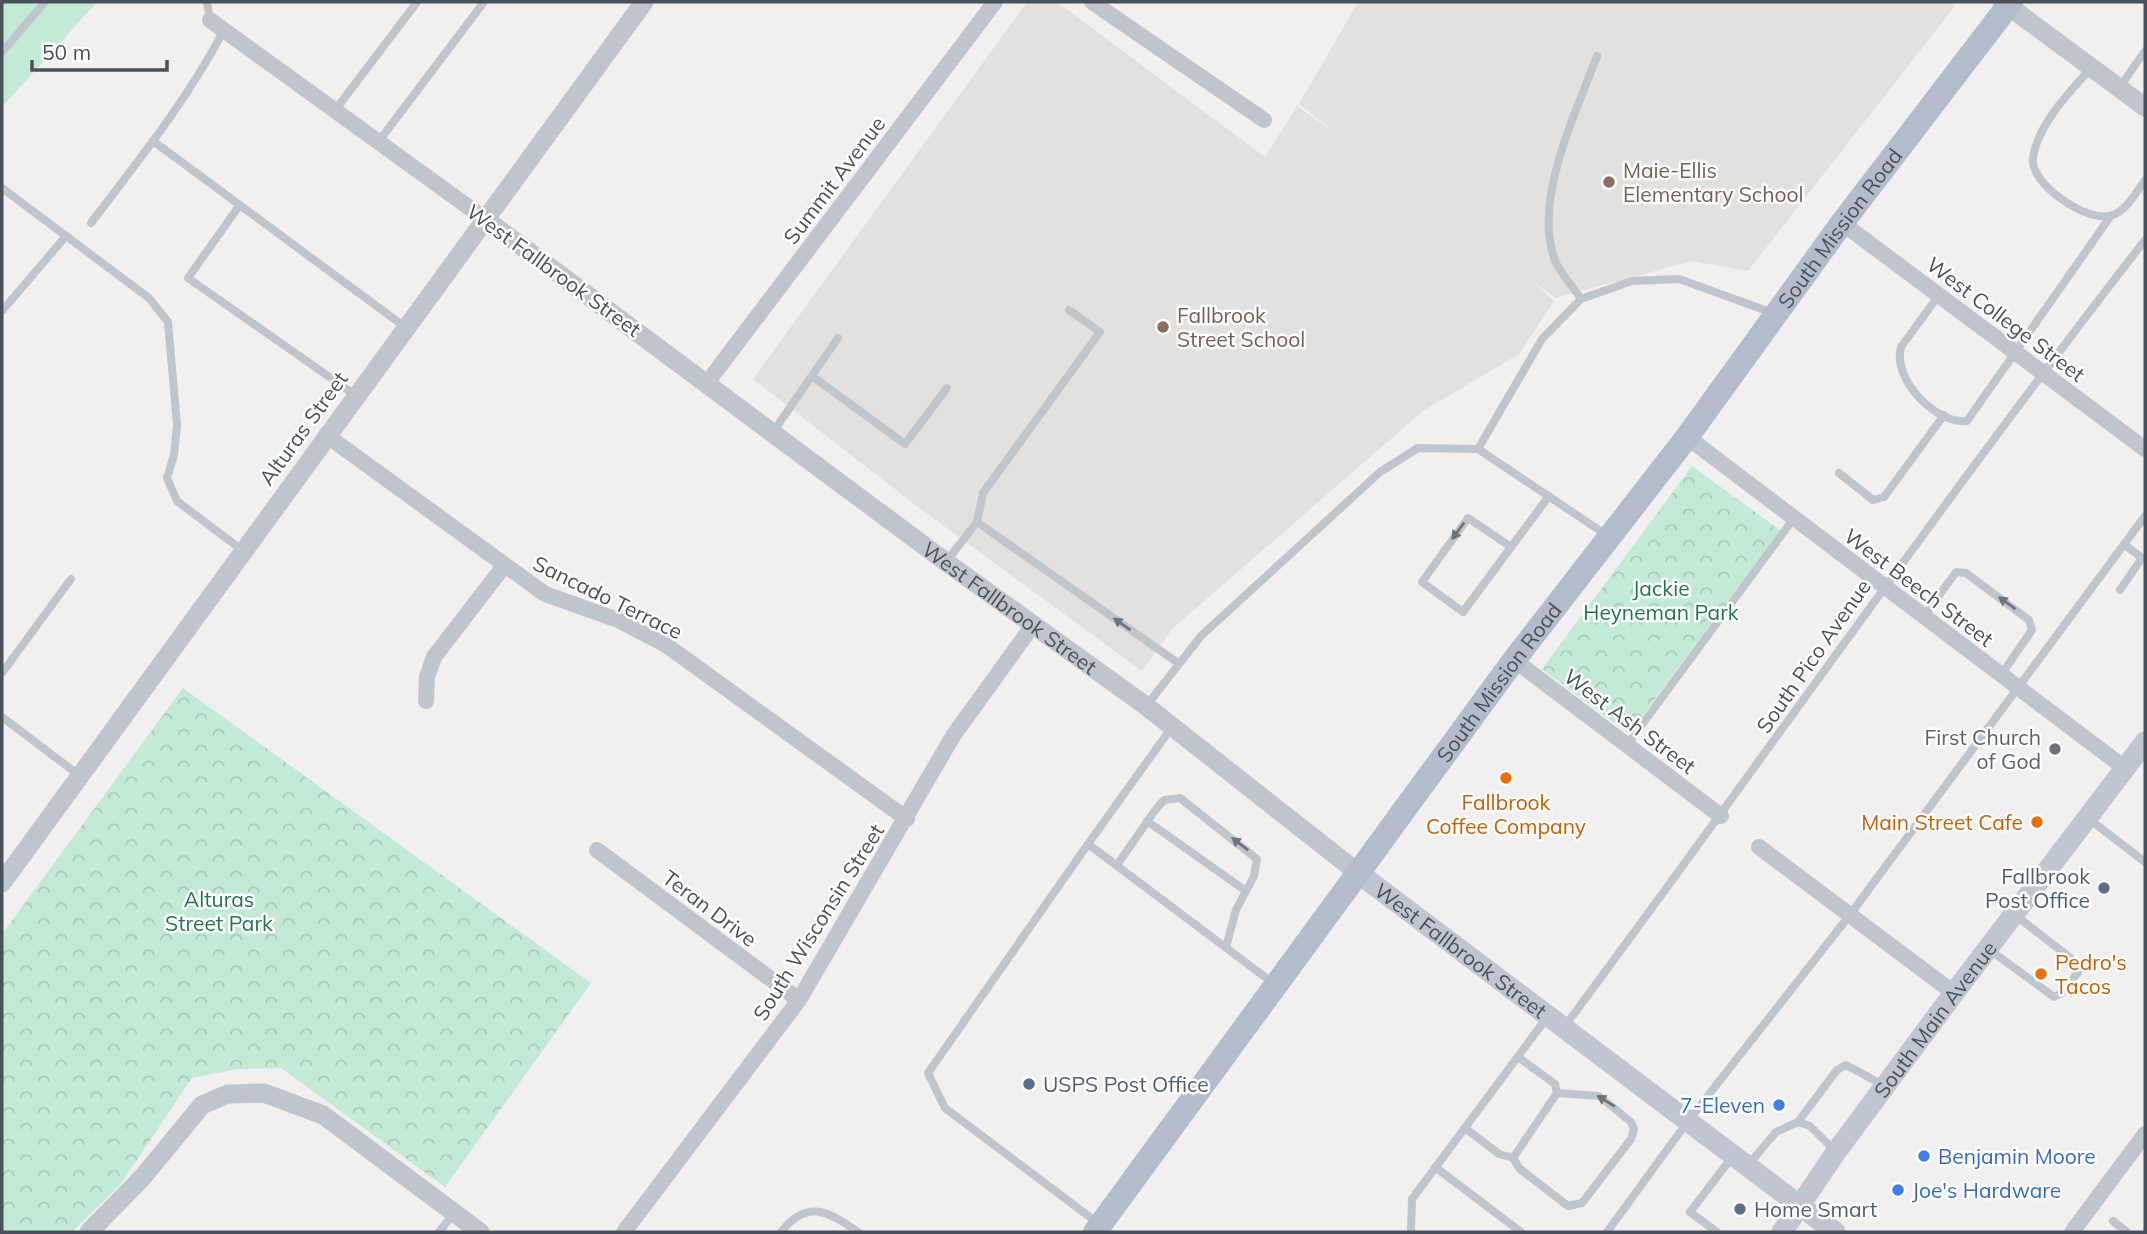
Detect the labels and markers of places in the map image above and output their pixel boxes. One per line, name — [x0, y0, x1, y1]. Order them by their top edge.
place label: Maie-Ellis Elementary School — [1623, 157, 1804, 207]
marker: Maie-Ellis Elementary School — [1601, 174, 1617, 190]
place label: Fallbrook Street School — [1177, 302, 1305, 352]
marker: Fallbrook Street School — [1155, 319, 1171, 335]
place label: First Church of God — [1925, 724, 2041, 774]
marker: First Church of God — [2047, 741, 2063, 757]
marker: Fallbrook Coffee Company — [1498, 770, 1514, 786]
place label: Fallbrook Coffee Company — [1426, 789, 1586, 839]
place label: Main Street Cafe — [1861, 809, 2023, 835]
marker: Main Street Cafe — [2029, 814, 2045, 830]
place label: Fallbrook Post Office — [1985, 863, 2090, 913]
marker: Fallbrook Post Office — [2096, 880, 2112, 896]
place label: Pedro's Tacos — [2055, 949, 2127, 999]
marker: Pedro's Tacos — [2033, 966, 2049, 982]
place label: USPS Post Office — [1043, 1071, 1209, 1097]
marker: USPS Post Office — [1021, 1076, 1037, 1092]
place label: 7-Eleven — [1680, 1092, 1765, 1118]
marker: 7-Eleven — [1771, 1097, 1787, 1113]
place label: Benjamin Moore — [1938, 1143, 2096, 1169]
marker: Benjamin Moore — [1916, 1148, 1932, 1164]
place label: Joe's Hardware — [1912, 1177, 2061, 1203]
marker: Joe's Hardware — [1890, 1182, 1906, 1198]
place label: Home Smart — [1754, 1196, 1877, 1222]
marker: Home Smart — [1732, 1201, 1748, 1217]

